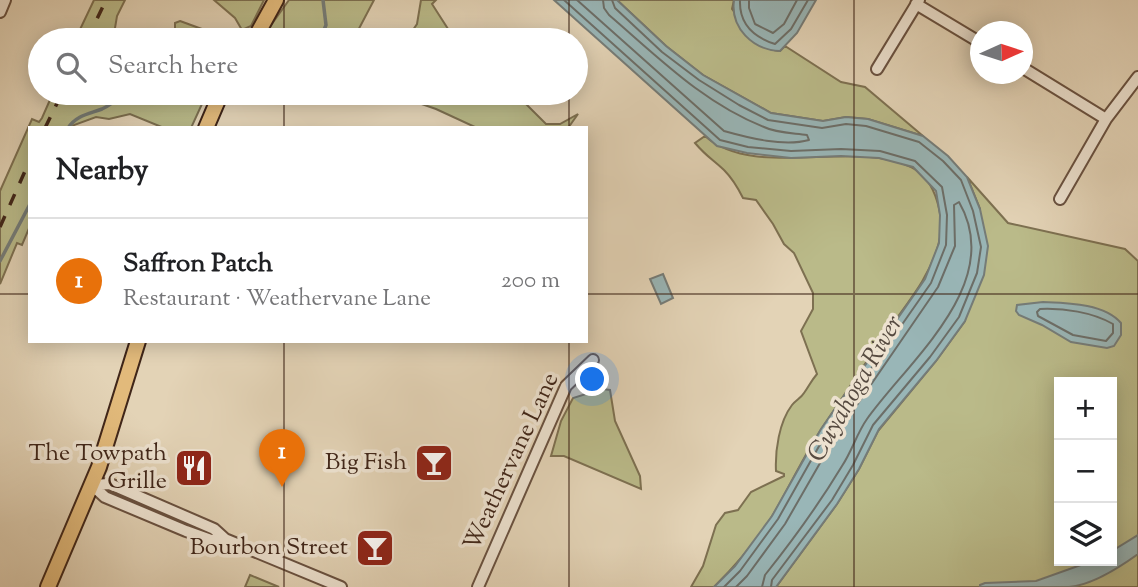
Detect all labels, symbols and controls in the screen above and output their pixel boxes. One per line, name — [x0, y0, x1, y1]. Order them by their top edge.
north arrow — [970, 21, 1033, 84]
search box — [28, 28, 588, 105]
icon: search — [52, 48, 90, 86]
text: Search here — [108, 48, 238, 85]
text: Nearby — [56, 150, 148, 193]
text: Saffron Patch — [123, 246, 273, 283]
text: 1 — [75, 265, 83, 298]
text: 200 m — [501, 265, 560, 298]
text: Restaurant · Weathervane Lane — [123, 283, 431, 316]
water label: Cuyahoga River — [799, 309, 913, 469]
your location — [575, 362, 609, 396]
street label: Weathervane Lane — [456, 367, 568, 557]
map controls — [1054, 377, 1117, 566]
button: + — [1054, 377, 1117, 440]
pin: 1 — [259, 429, 305, 487]
place label: The Towpath Grille — [28, 437, 167, 499]
button: − — [1054, 440, 1117, 503]
bar icon: Big Fish — [413, 442, 455, 484]
place label: Big Fish — [325, 446, 407, 480]
restaurant icon: The Towpath Grille — [173, 447, 215, 489]
button: layers — [1054, 503, 1117, 566]
bar icon: Bourbon Street — [354, 527, 396, 569]
place label: Bourbon Street — [190, 531, 348, 565]

